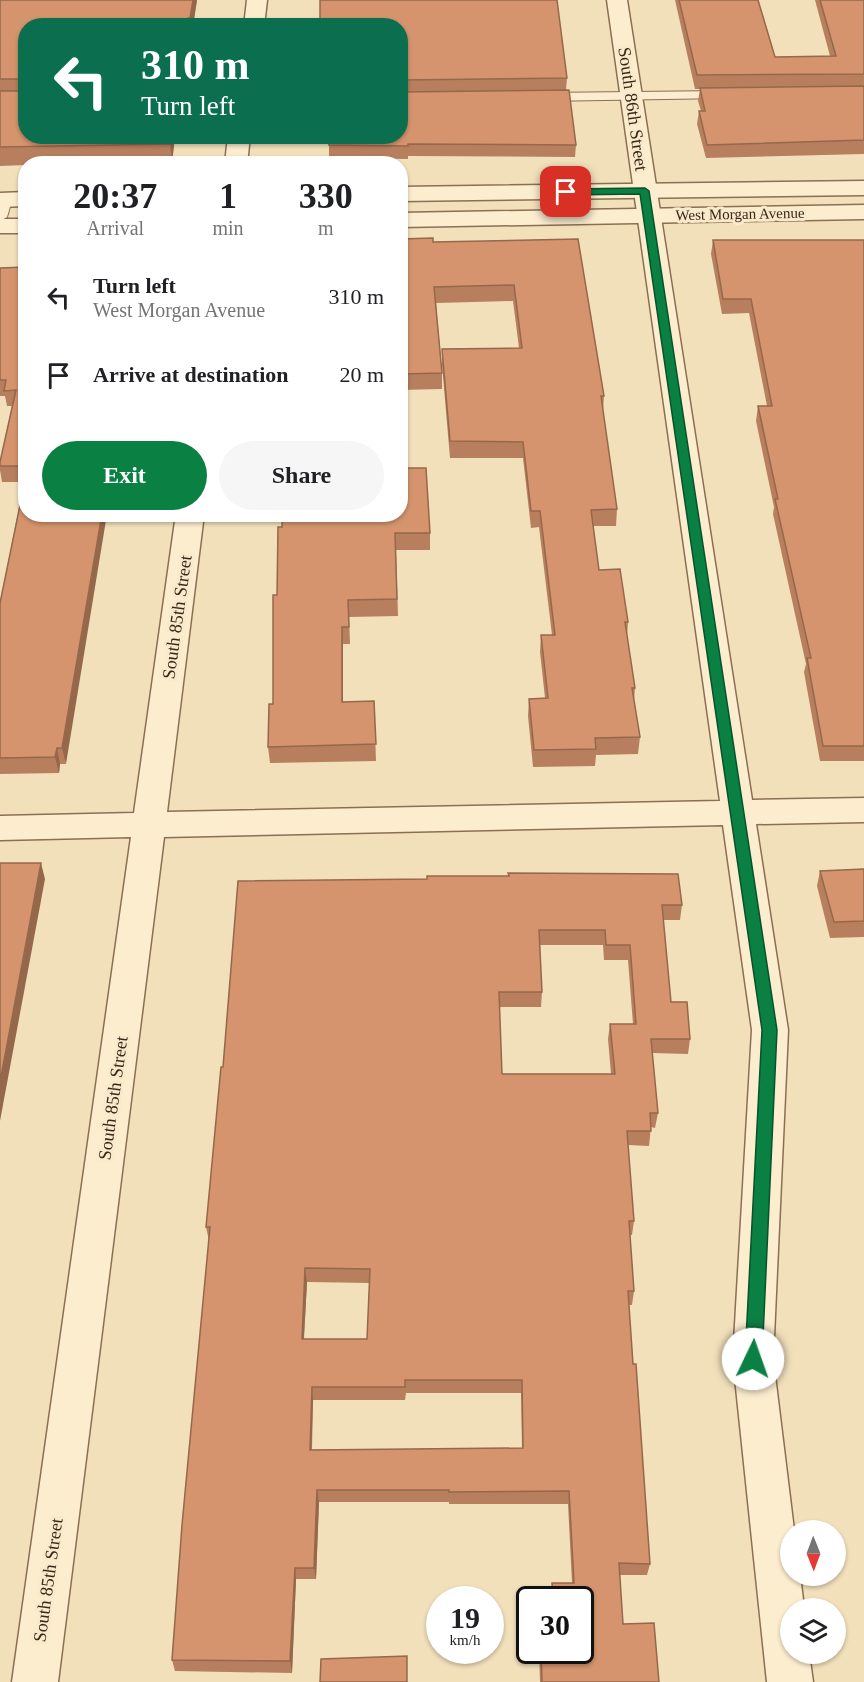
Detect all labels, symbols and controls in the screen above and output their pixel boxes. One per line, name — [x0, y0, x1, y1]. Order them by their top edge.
icon: left — [42, 42, 120, 120]
text: 310 m — [141, 42, 250, 88]
street label: South 86th Street — [614, 46, 652, 172]
text: Turn left — [141, 91, 235, 121]
pin — [540, 166, 591, 217]
icon: arrive — [549, 175, 582, 208]
text: 20:37 — [73, 176, 157, 216]
text: 1 — [219, 176, 237, 216]
text: 330 — [299, 176, 353, 216]
street label: West Morgan Avenue — [675, 205, 805, 223]
text: Arrival — [86, 217, 144, 239]
text: min — [212, 217, 244, 239]
text: m — [318, 217, 334, 239]
text: Turn left — [93, 273, 176, 298]
icon: left — [42, 281, 75, 314]
text: 310 m — [328, 284, 384, 309]
text: West Morgan Avenue — [93, 299, 265, 321]
icon: arrive — [42, 359, 75, 392]
text: Arrive at destination — [93, 362, 289, 387]
text: 20 m — [339, 362, 384, 387]
button: Exit — [42, 441, 207, 510]
button: Share — [219, 441, 384, 510]
street label: South 85th Street — [158, 554, 196, 680]
street label: South 85th Street — [94, 1035, 132, 1161]
position arrow — [721, 1327, 785, 1391]
street label: South 85th Street — [29, 1517, 67, 1643]
north arrow — [780, 1520, 846, 1586]
map controls — [780, 1520, 846, 1664]
speed limit sign: 30 — [516, 1586, 594, 1664]
button: layers — [780, 1598, 846, 1664]
text: 19 — [450, 1601, 480, 1634]
text: km/h — [450, 1632, 480, 1648]

